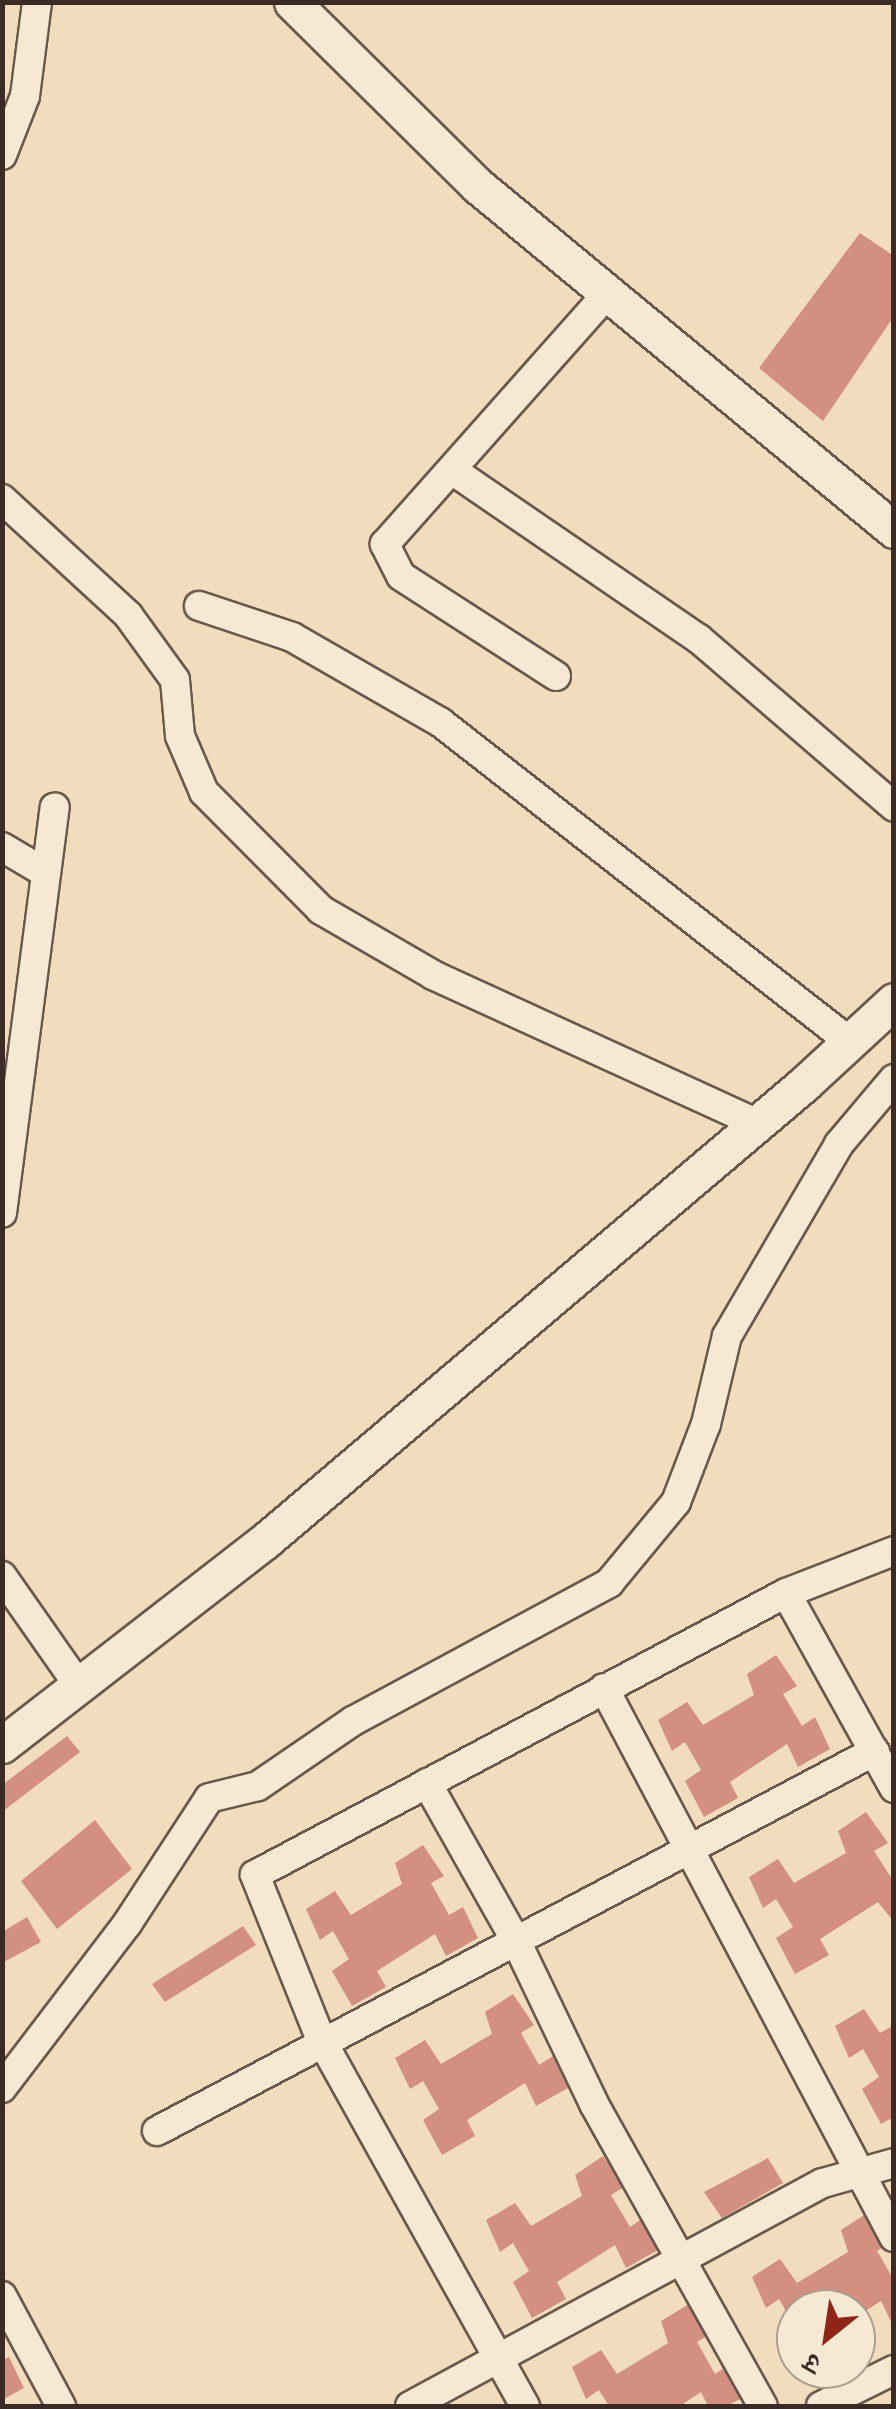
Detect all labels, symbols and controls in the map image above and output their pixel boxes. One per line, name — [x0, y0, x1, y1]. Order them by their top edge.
north arrow — [776, 2289, 876, 2389]
text: उ — [796, 2343, 828, 2383]

